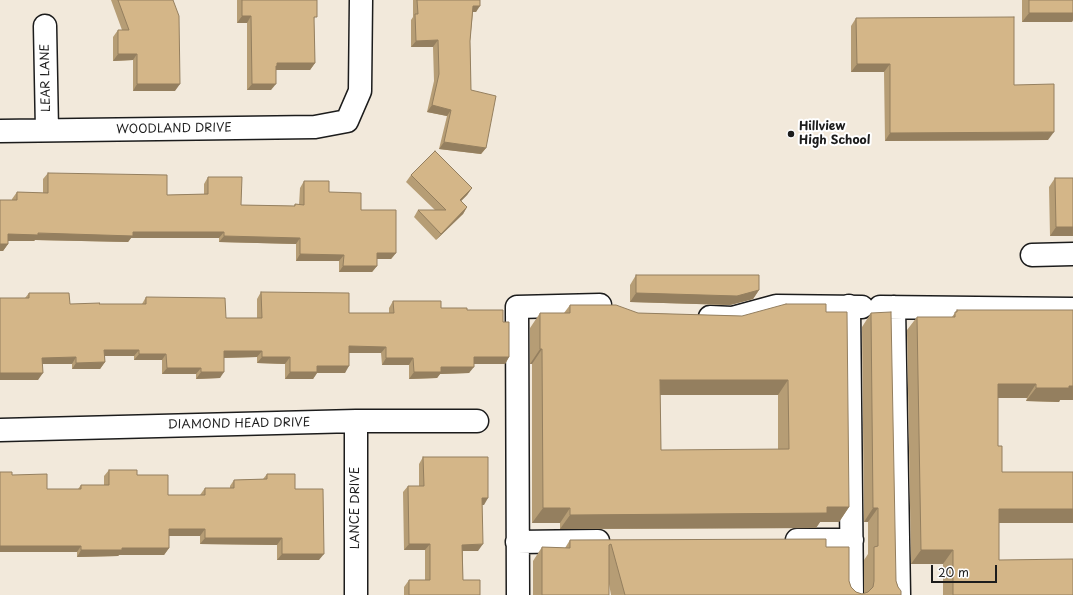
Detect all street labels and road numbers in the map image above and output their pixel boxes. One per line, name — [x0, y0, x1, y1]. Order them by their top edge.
street label: LEAR LANE — [38, 44, 54, 112]
street label: WOODLAND DRIVE — [116, 121, 232, 137]
street label: DIAMOND HEAD DRIVE — [168, 416, 310, 432]
street label: LANCE DRIVE — [349, 467, 363, 549]

